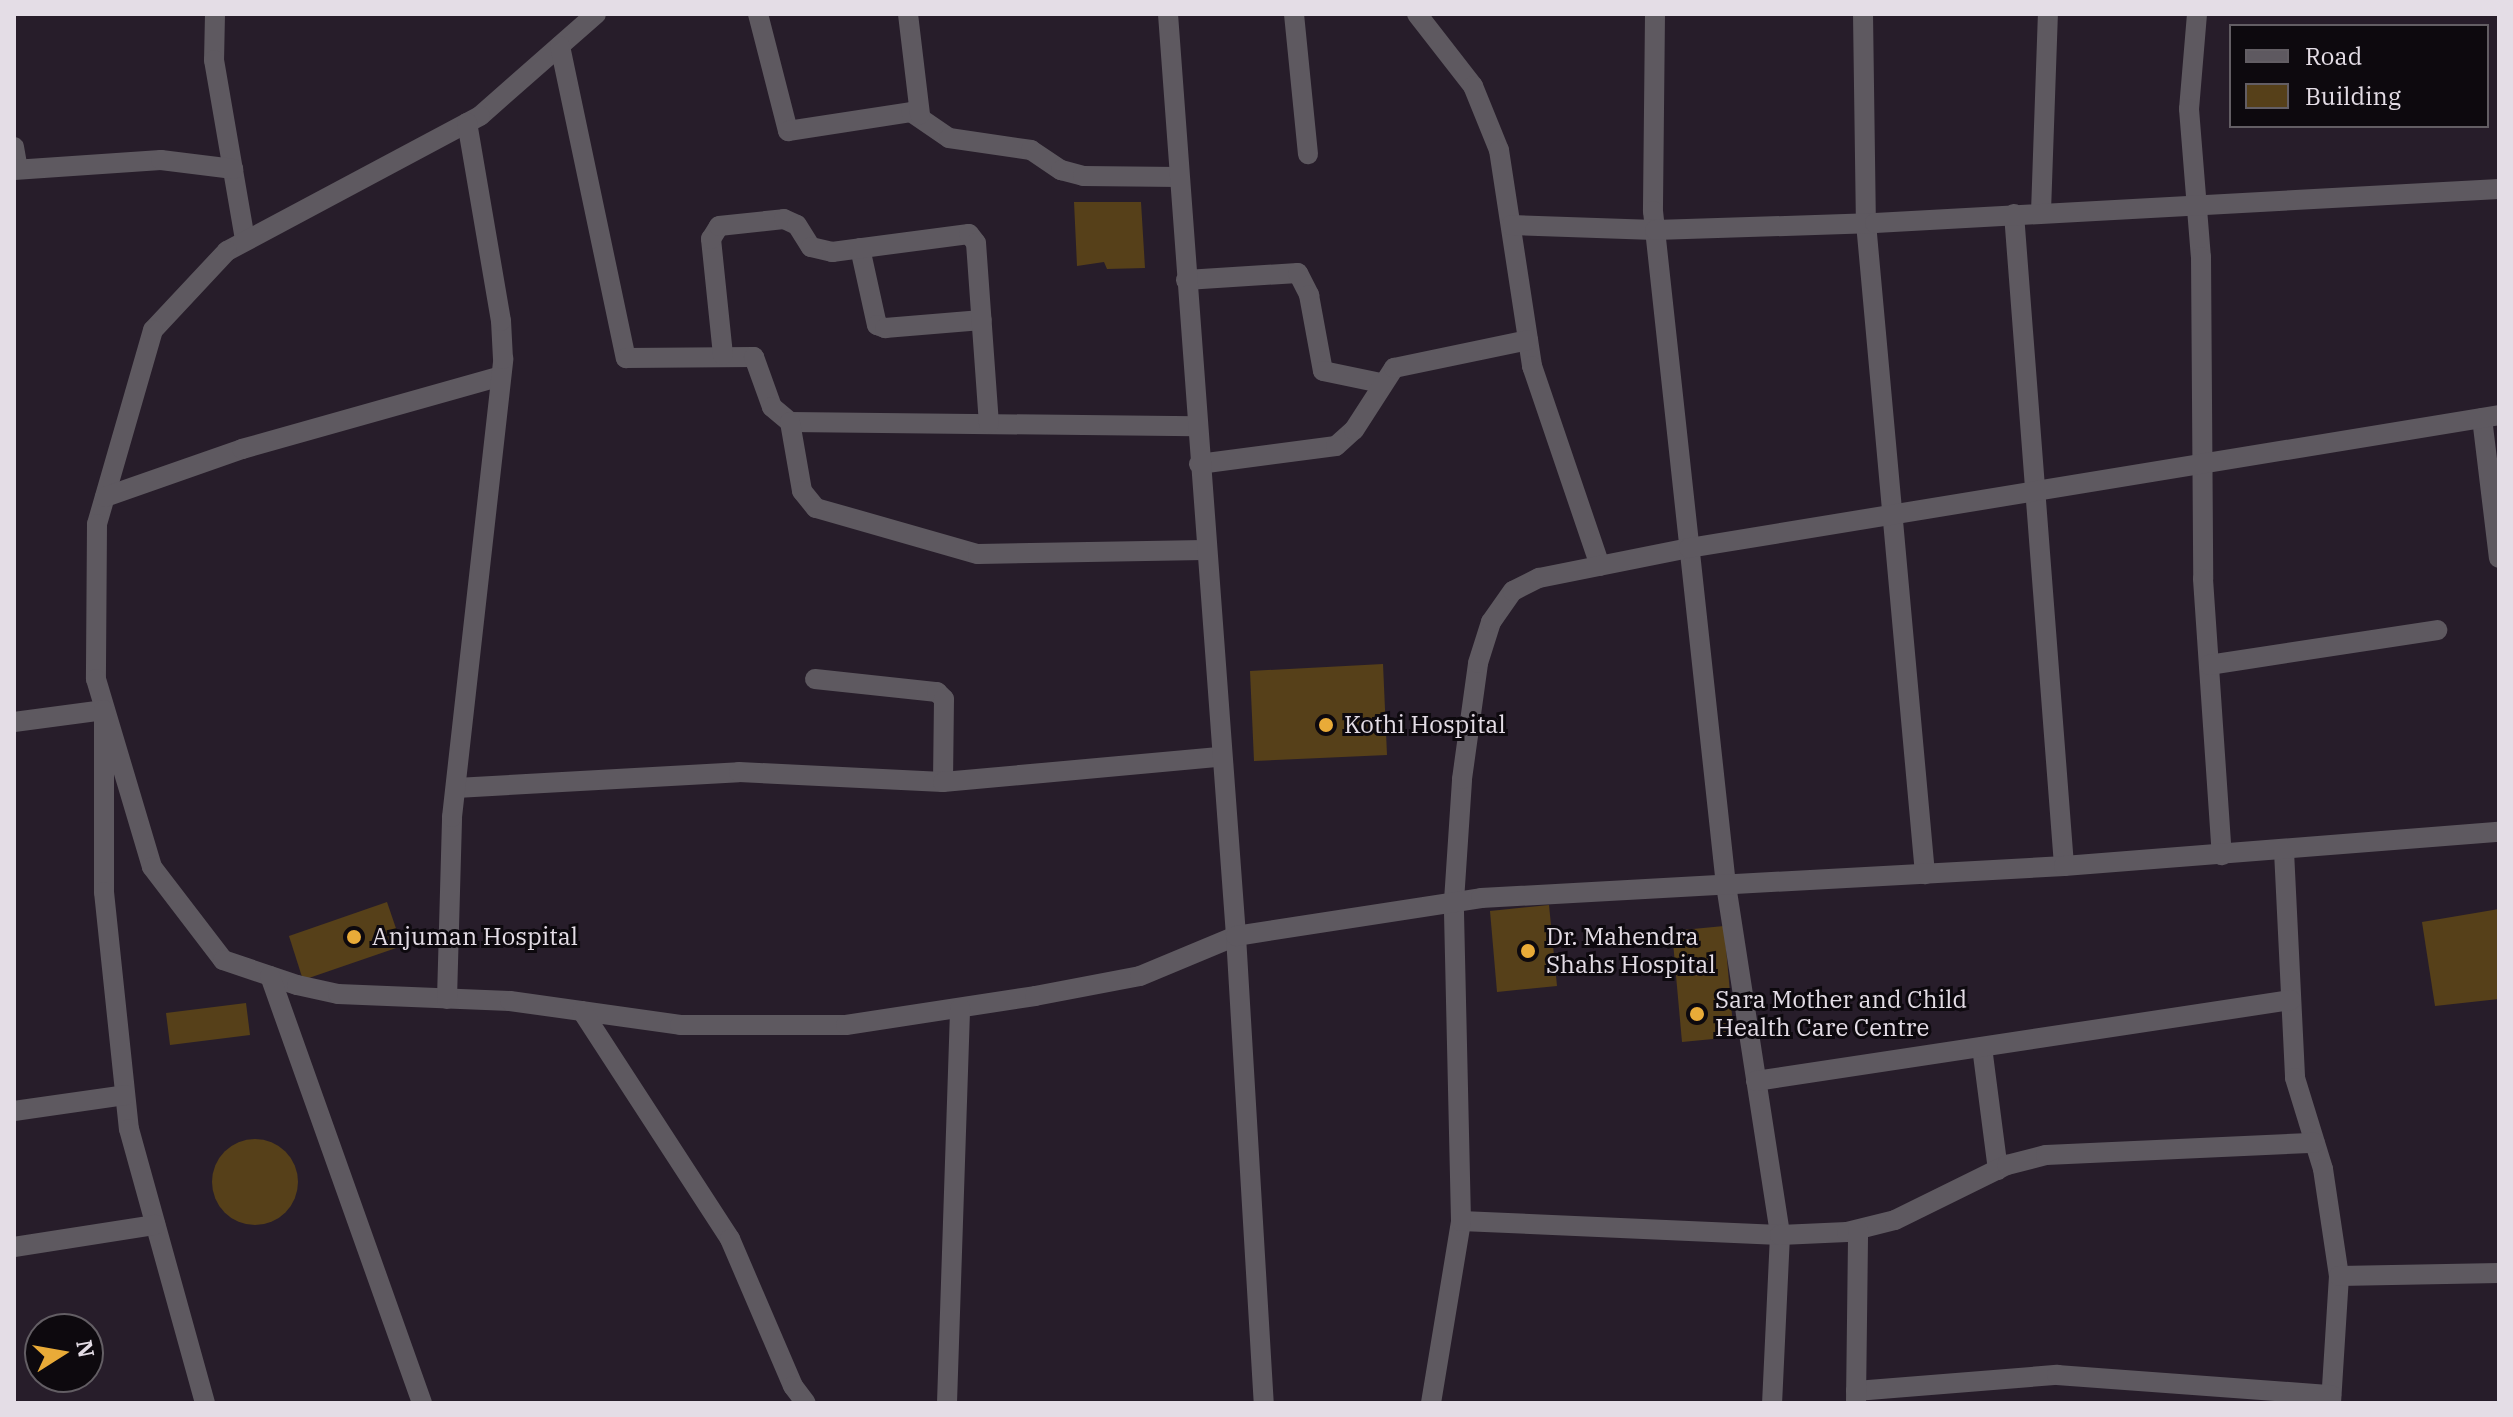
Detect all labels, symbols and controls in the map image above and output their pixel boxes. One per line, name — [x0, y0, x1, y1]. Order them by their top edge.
legend — [2229, 24, 2489, 128]
text: Road — [2305, 40, 2362, 72]
text: Building — [2305, 80, 2401, 112]
place label: Kothi Hospital — [1344, 711, 1506, 739]
marker: Kothi Hospital — [1315, 714, 1337, 736]
place label: Anjuman Hospital — [372, 923, 578, 951]
place label: Dr. Mahendra Shahs Hospital — [1546, 923, 1716, 979]
marker: Anjuman Hospital — [343, 926, 365, 948]
marker: Dr. Mahendra Shahs Hospital — [1517, 940, 1539, 962]
place label: Sara Mother and Child Health Care Centre — [1715, 986, 1967, 1042]
marker: Sara Mother and Child Health Care Centre — [1686, 1003, 1708, 1025]
north arrow — [24, 1313, 104, 1393]
text: N — [70, 1337, 102, 1360]

